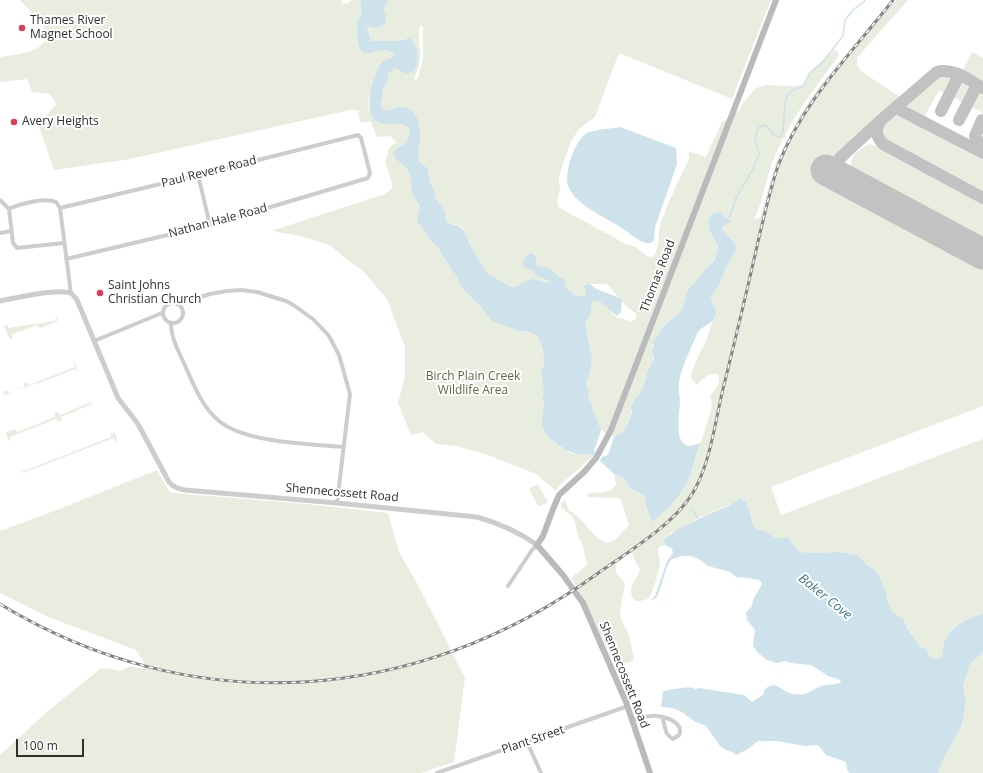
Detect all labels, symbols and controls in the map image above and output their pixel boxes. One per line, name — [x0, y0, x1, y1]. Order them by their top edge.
place label: Thames River Magnet School — [30, 14, 113, 42]
marker: Thames River Magnet School — [17, 23, 27, 33]
place label: Avery Heights — [22, 115, 99, 129]
marker: Avery Heights — [9, 117, 19, 127]
street label: Paul Revere Road — [160, 153, 258, 191]
street label: Nathan Hale Road — [167, 201, 269, 241]
street label: Thomas Road — [638, 238, 678, 314]
place label: Saint Johns Christian Church — [108, 279, 201, 307]
marker: Saint Johns Christian Church — [95, 288, 105, 298]
park label: Birch Plain Creek Wildlife Area — [426, 370, 520, 398]
street label: Shennecossett Road — [285, 481, 399, 505]
water label: Baker Cove — [795, 571, 855, 623]
street label: Shennecossett Road — [596, 620, 652, 730]
street label: Plant Street — [500, 723, 566, 757]
scale bar — [18, 731, 86, 757]
text: 100 m — [23, 737, 58, 754]

